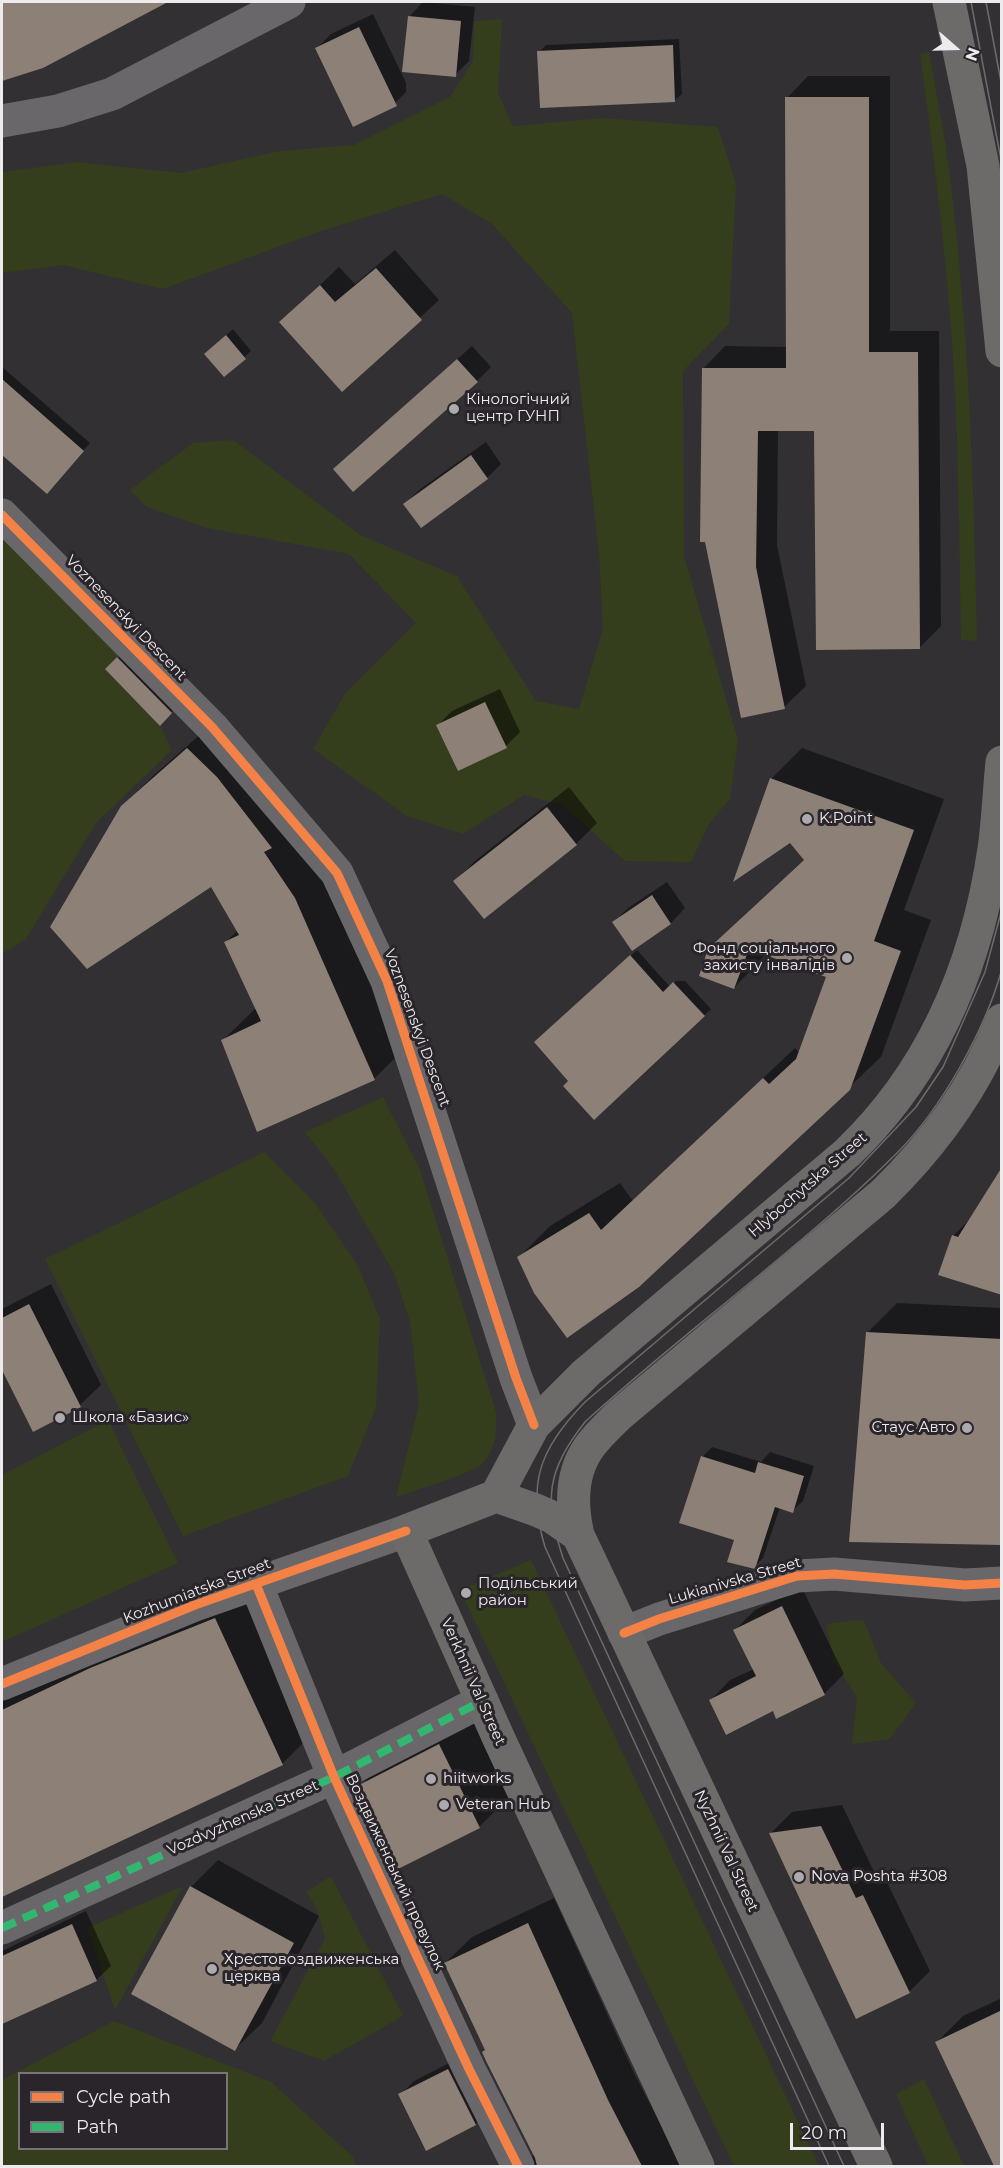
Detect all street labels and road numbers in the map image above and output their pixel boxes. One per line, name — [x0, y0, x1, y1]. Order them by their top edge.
street label: Voznesenskyi Descent — [62, 552, 190, 684]
street label: Voznesenskyi Descent — [380, 947, 454, 1109]
street label: Hlybochytska Street — [745, 1129, 871, 1241]
street label: Lukianivska Street — [667, 1553, 803, 1609]
street label: Kozhumiatska Street — [121, 1555, 273, 1627]
street label: Verkhnii Val Street — [437, 1615, 509, 1749]
street label: Воздвиженський провулок — [342, 1771, 448, 1973]
street label: Vozdvyzhenska Street — [164, 1776, 322, 1860]
street label: Nyzhnii Val Street — [690, 1787, 762, 1915]

